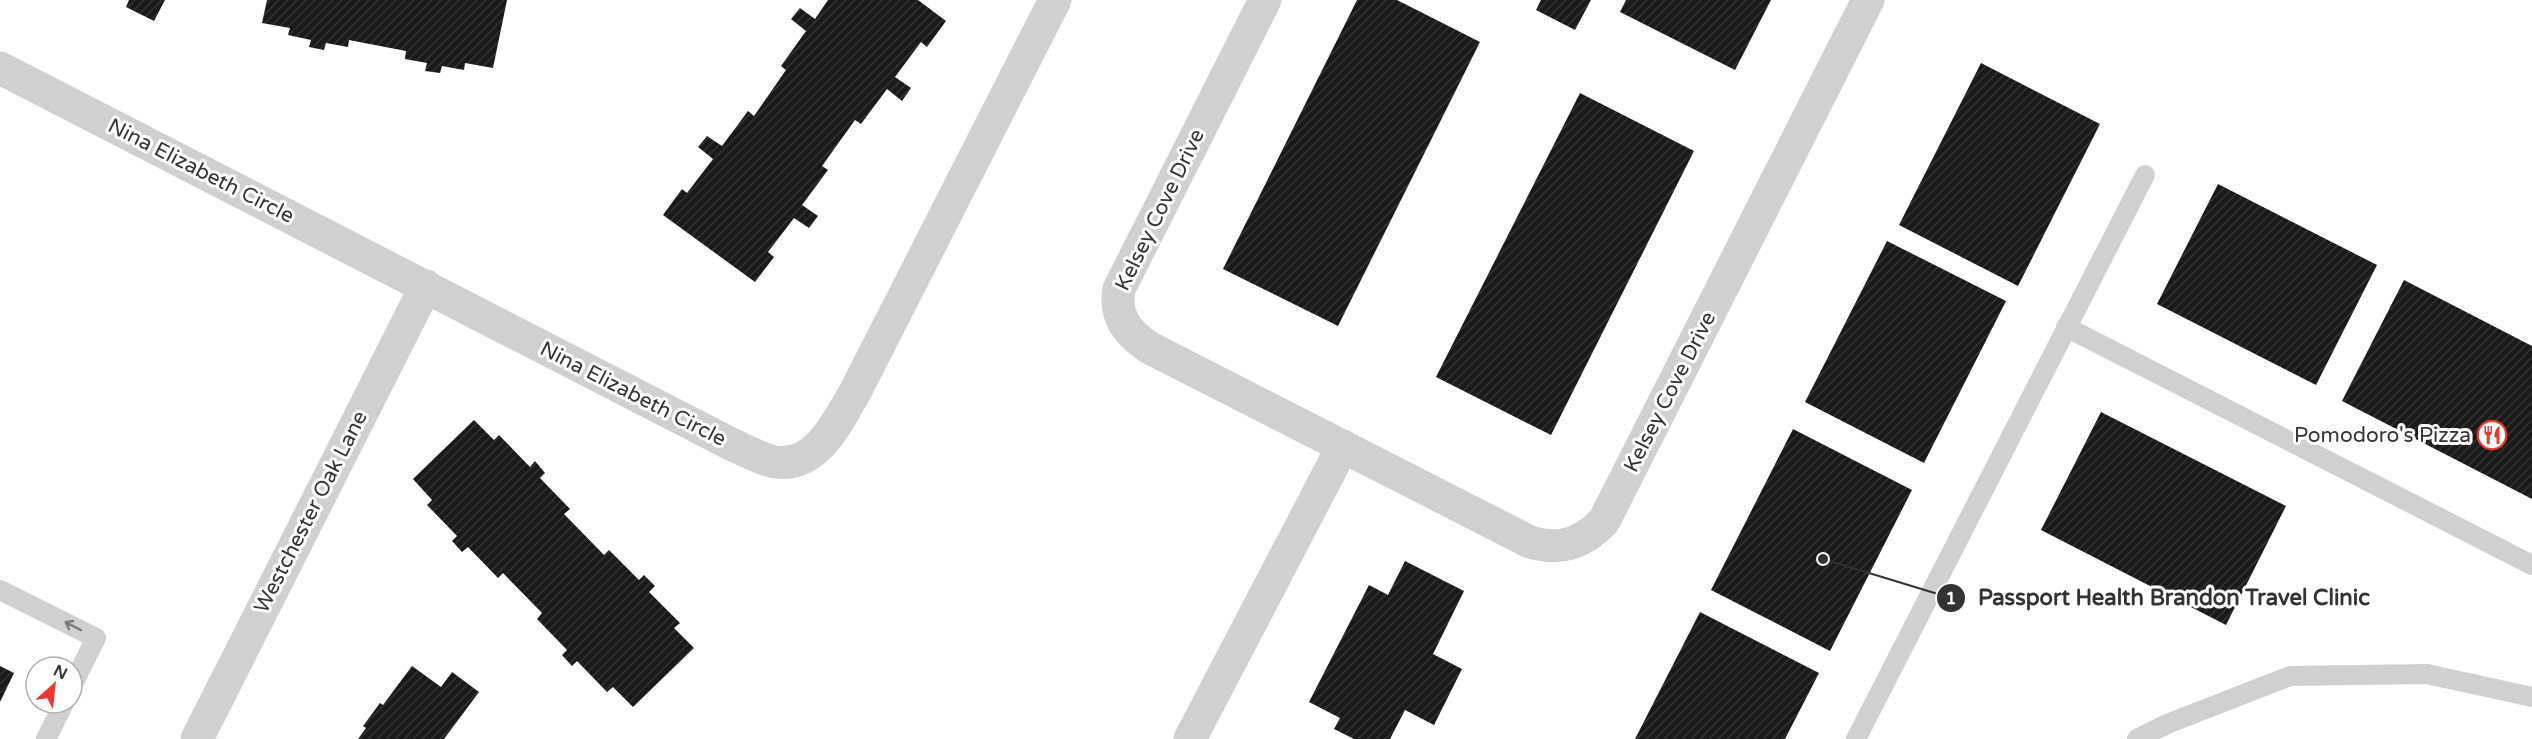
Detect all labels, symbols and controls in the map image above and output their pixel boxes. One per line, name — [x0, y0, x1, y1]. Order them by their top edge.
street label: Nina Elizabeth Circle — [104, 113, 298, 229]
street label: Kelsey Cove Drive — [1110, 125, 1210, 295]
street label: Kelsey Cove Drive — [1619, 307, 1721, 476]
street label: Nina Elizabeth Circle — [536, 336, 730, 452]
street label: Westchester Oak Lane — [249, 407, 373, 617]
restaurant icon: Pomodoro's Pizza — [2476, 419, 2508, 451]
place label: Pomodoro's Pizza — [2294, 423, 2471, 448]
callout: Passport Health Brandon Travel Clinic — [1936, 578, 2382, 618]
text: Passport Health Brandon Travel Clinic — [1978, 585, 2370, 611]
text: 1 — [1945, 587, 1957, 609]
one-way arrow — [65, 620, 83, 632]
north arrow — [24, 655, 84, 715]
text: N — [50, 661, 71, 684]

